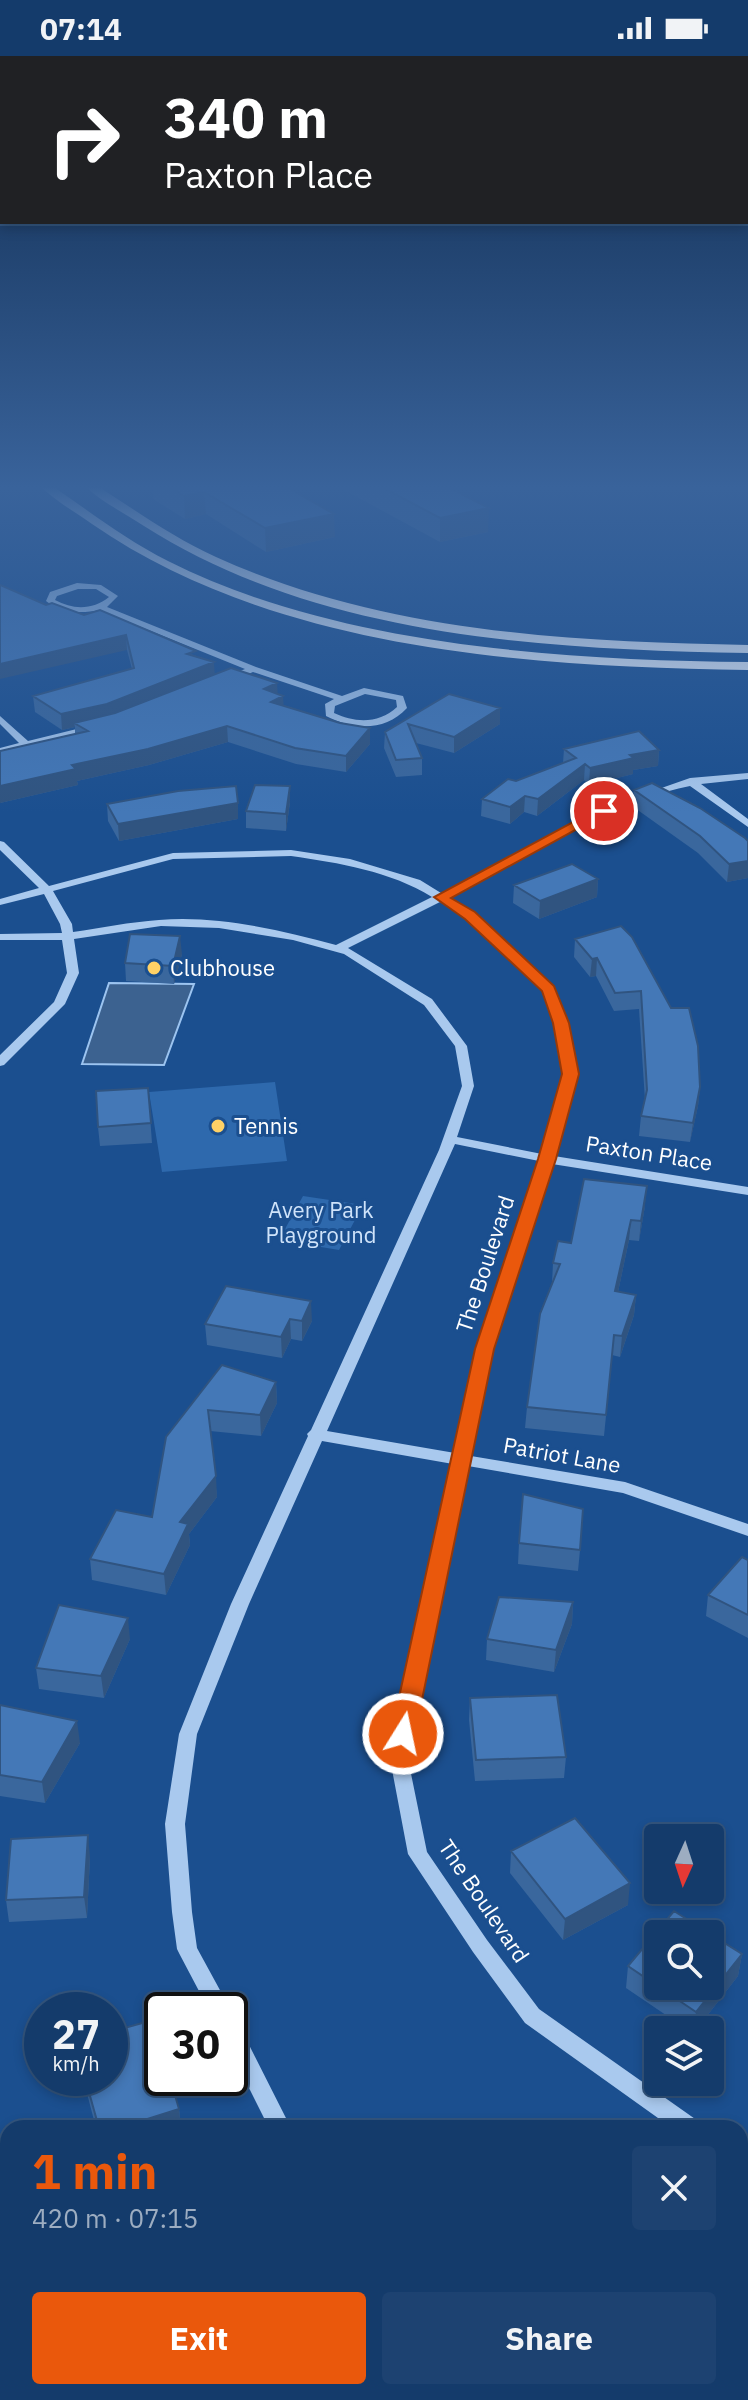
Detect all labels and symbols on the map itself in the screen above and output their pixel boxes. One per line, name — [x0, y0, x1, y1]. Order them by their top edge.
pin — [570, 777, 638, 845]
place label: Clubhouse — [170, 953, 275, 982]
marker: Clubhouse — [145, 959, 163, 977]
place label: Tennis — [234, 1111, 298, 1140]
marker: Tennis — [209, 1117, 227, 1135]
street label: Paxton Place — [584, 1128, 714, 1177]
street label: The Boulevard — [449, 1192, 520, 1336]
park label: Avery Park Playground — [266, 1195, 376, 1249]
street label: Patriot Lane — [501, 1430, 623, 1479]
position arrow — [361, 1692, 445, 1776]
north arrow — [644, 1824, 724, 1904]
street label: The Boulevard — [433, 1834, 536, 1968]
speed limit sign: 30 — [144, 1992, 248, 2096]

